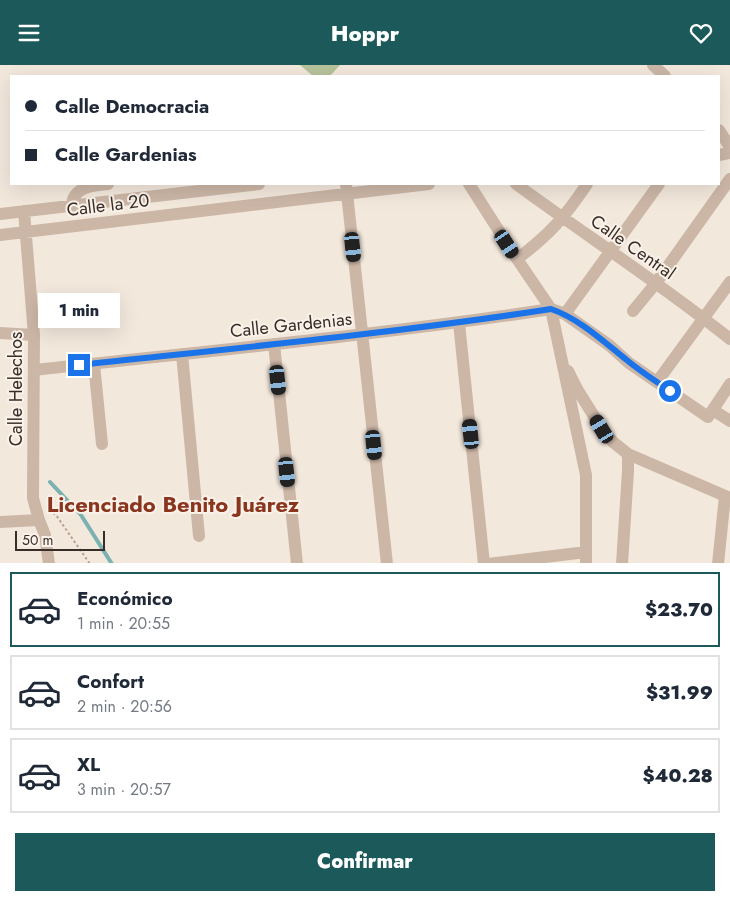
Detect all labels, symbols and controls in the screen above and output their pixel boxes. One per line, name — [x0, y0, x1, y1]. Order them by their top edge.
text: Hoppr — [331, 17, 399, 49]
icon: menu — [15, 19, 43, 47]
icon: heart — [687, 19, 715, 47]
text: Calle Democracia — [55, 93, 209, 120]
text: Calle Gardenias — [55, 141, 197, 168]
street label: Calle la 20 — [65, 187, 151, 223]
street label: Calle Central — [585, 208, 681, 286]
car — [492, 227, 521, 261]
car — [343, 231, 362, 263]
callout: 1 min — [38, 293, 120, 327]
text: 1 min — [59, 299, 99, 322]
street label: Calle Gardenias — [229, 306, 353, 344]
street label: Calle Helechos — [3, 332, 29, 446]
route end — [68, 354, 90, 376]
car — [268, 364, 287, 396]
route start — [659, 380, 681, 402]
car — [587, 412, 616, 446]
car — [461, 418, 480, 450]
car — [364, 429, 383, 461]
car — [277, 456, 296, 488]
district label: Licenciado Benito Juárez — [47, 488, 300, 520]
scale bar — [15, 528, 105, 552]
text: 50 m — [22, 530, 53, 550]
text: Económico — [77, 585, 173, 612]
icon: car — [17, 587, 62, 632]
text: $23.70 — [645, 596, 713, 623]
text: 1 min · 20:55 — [77, 612, 170, 635]
text: Confort — [77, 668, 144, 695]
icon: car — [17, 670, 62, 715]
text: $31.99 — [646, 679, 713, 706]
text: 2 min · 20:56 — [77, 695, 172, 718]
text: XL — [77, 751, 100, 778]
icon: car — [17, 753, 62, 798]
text: $40.28 — [643, 762, 713, 789]
text: 3 min · 20:57 — [77, 778, 171, 801]
button: Confirmar — [15, 833, 715, 891]

